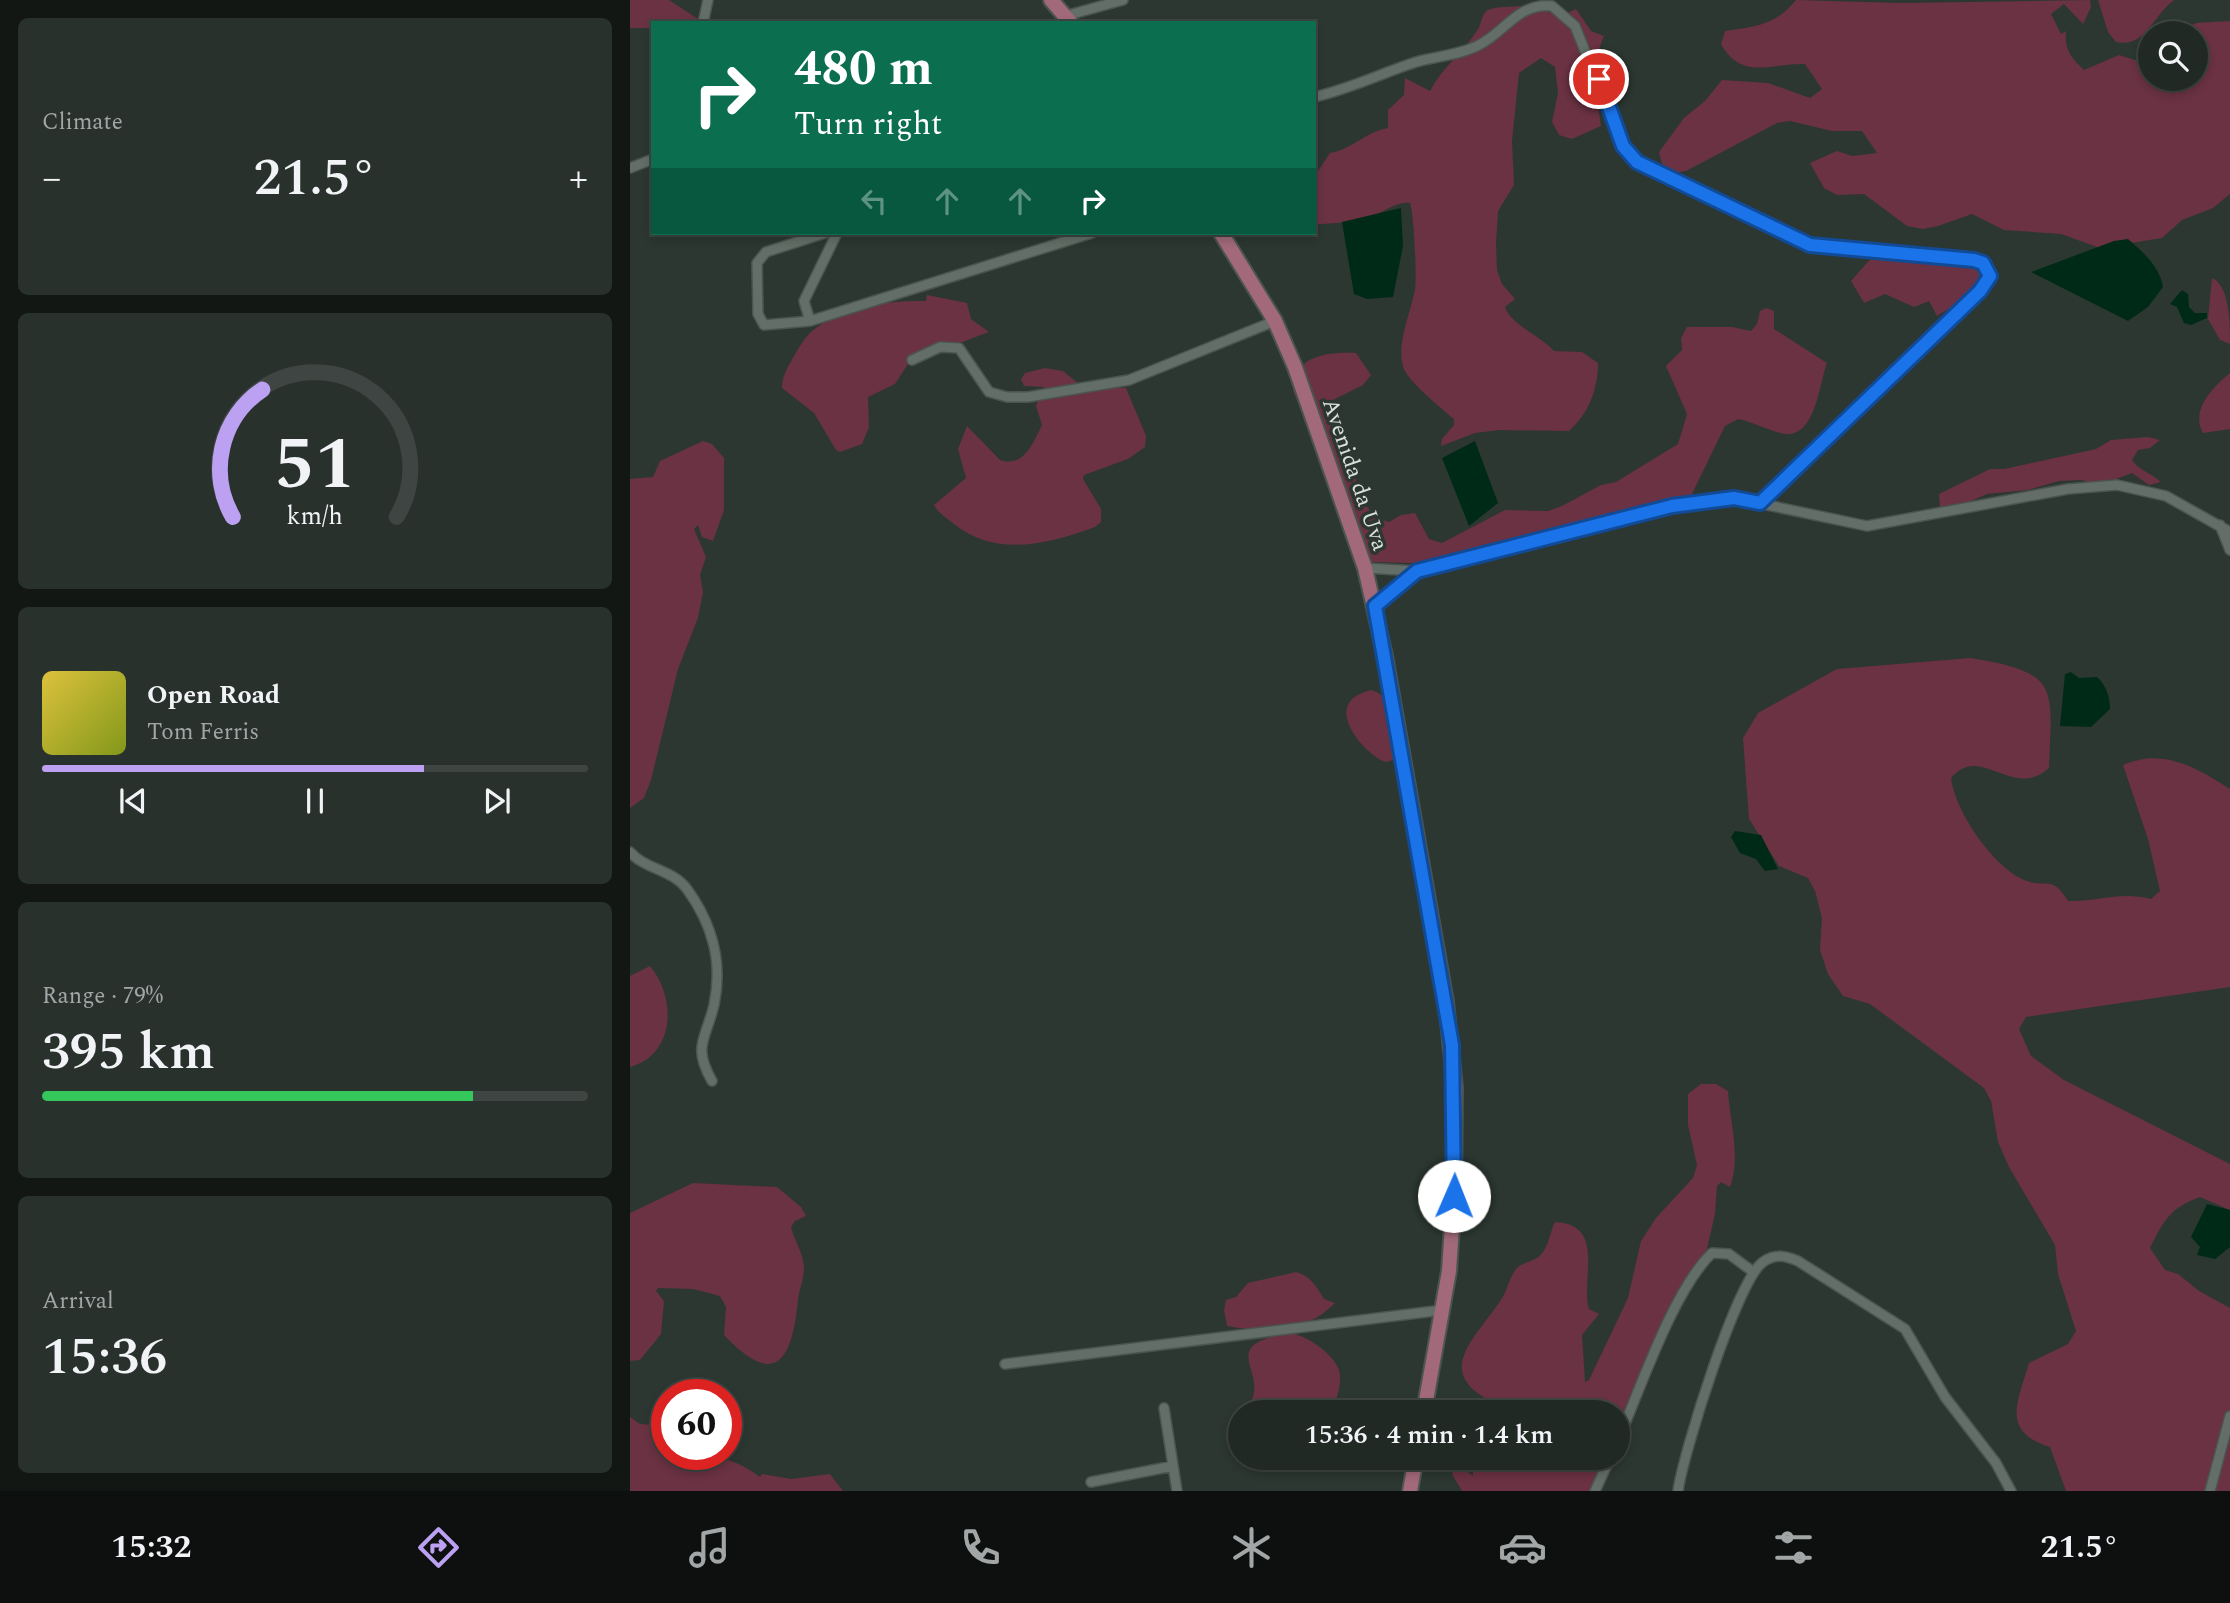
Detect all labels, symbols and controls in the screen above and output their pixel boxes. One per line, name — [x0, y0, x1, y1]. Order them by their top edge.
map controls — [2138, 21, 2208, 91]
button: search — [2138, 21, 2208, 91]
text: 480 m — [794, 32, 933, 107]
icon: right — [679, 49, 770, 140]
pin — [1569, 49, 1629, 109]
icon: arrive — [1580, 60, 1618, 98]
text: Turn right — [794, 100, 942, 149]
text: Climate — [42, 105, 123, 140]
text: 21.5° — [253, 139, 377, 218]
text: − — [42, 150, 61, 208]
text: + — [569, 150, 588, 208]
icon: left — [855, 182, 893, 220]
icon: ahead — [928, 182, 966, 220]
icon: ahead — [1001, 182, 1039, 220]
icon: right — [1074, 182, 1112, 220]
street label: Avenida da Uva — [1312, 393, 1397, 556]
text: 51 — [274, 410, 356, 521]
text: km/h — [287, 498, 343, 536]
text: Open Road — [147, 675, 280, 715]
text: Tom Ferris — [147, 715, 259, 750]
icon: previous — [114, 782, 152, 820]
icon: pause — [296, 782, 334, 820]
icon: next — [478, 782, 516, 820]
text: Range · 79% — [42, 979, 163, 1014]
text: 395 km — [42, 1013, 215, 1092]
position arrow — [1417, 1159, 1491, 1233]
text: Arrival — [42, 1284, 114, 1319]
text: 15:36 — [42, 1318, 167, 1397]
speed limit sign: 60 — [651, 1379, 742, 1470]
text: 15:36 · 4 min · 1.4 km — [1305, 1415, 1553, 1455]
text: 15:32 — [111, 1523, 191, 1572]
icon: directions — [414, 1523, 463, 1572]
icon: music — [685, 1523, 734, 1572]
icon: phone — [956, 1523, 1005, 1572]
icon: climate — [1227, 1523, 1276, 1572]
icon: car — [1498, 1523, 1547, 1572]
icon: filters — [1769, 1523, 1818, 1572]
text: 21.5° — [2040, 1523, 2119, 1572]

